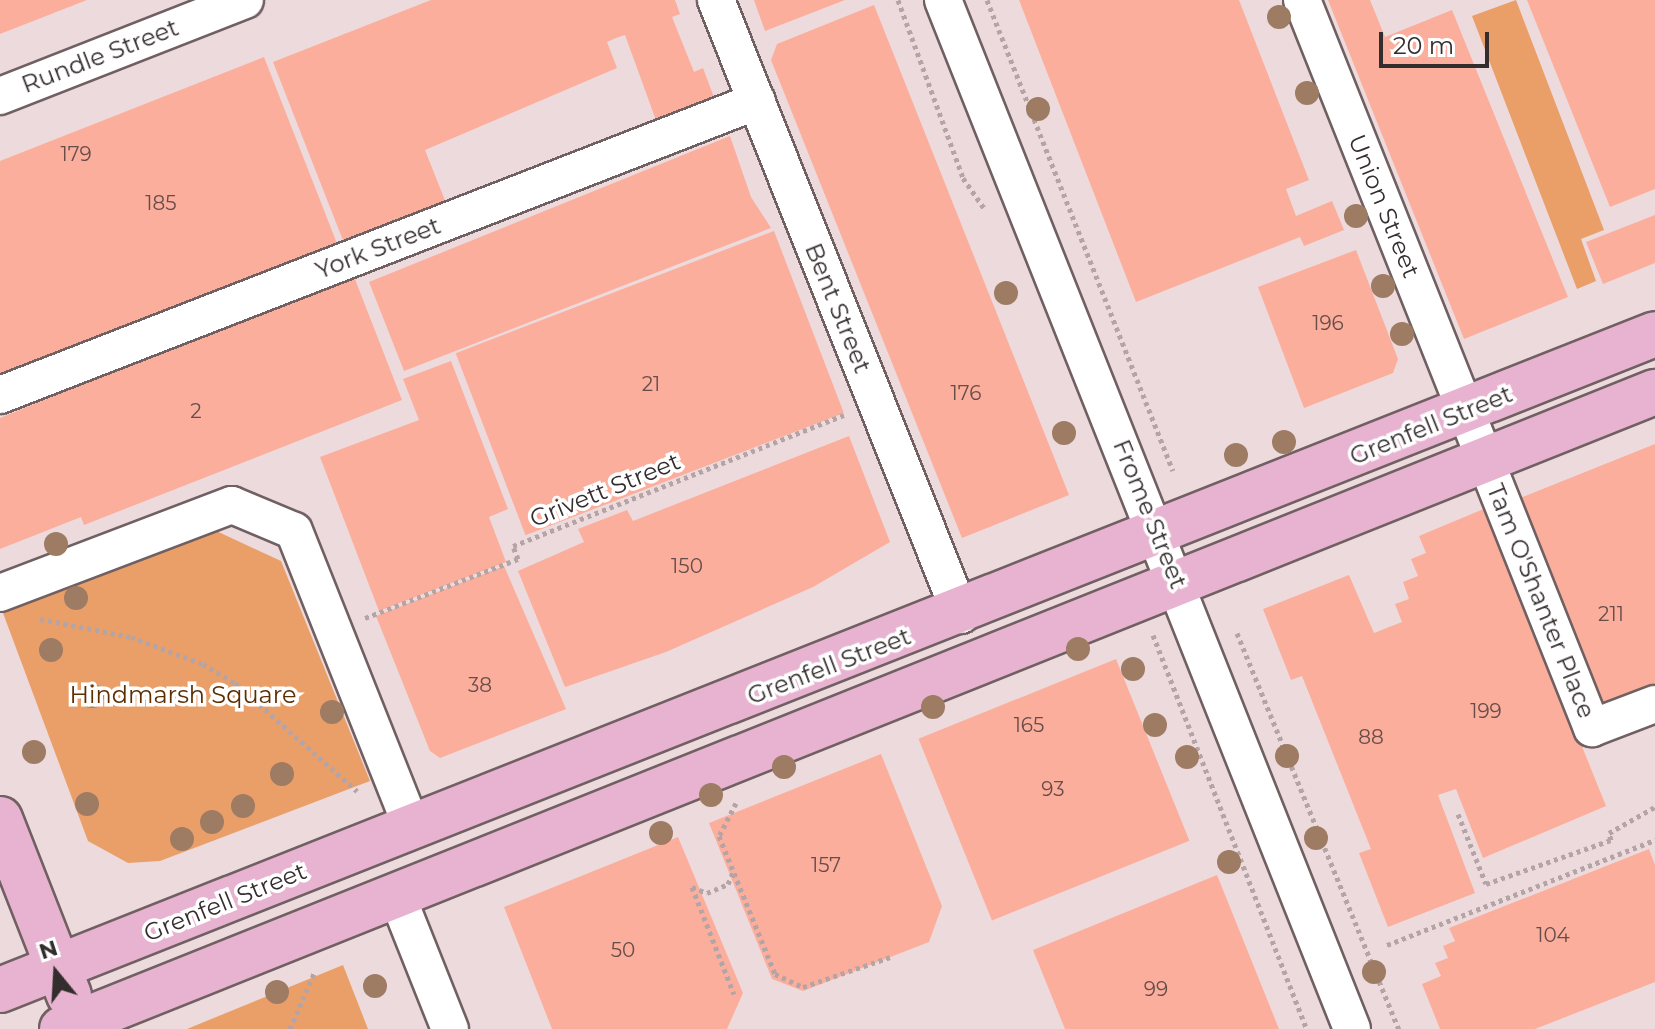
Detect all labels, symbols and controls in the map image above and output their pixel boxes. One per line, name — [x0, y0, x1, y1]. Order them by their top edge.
street label: Rundle Street — [17, 13, 183, 99]
scale bar — [1383, 16, 1493, 66]
text: 20 m — [1393, 31, 1454, 60]
street label: Union Street — [1342, 130, 1426, 282]
house number: 179 — [60, 142, 92, 166]
house number: 185 — [145, 191, 177, 215]
street label: York Street — [311, 211, 445, 285]
street label: Bent Street — [799, 239, 877, 377]
house number: 196 — [1312, 311, 1344, 335]
house number: 21 — [642, 372, 660, 396]
street label: Grenfell Street — [1346, 379, 1516, 471]
house number: 176 — [951, 381, 981, 405]
house number: 2 — [190, 399, 202, 423]
street label: Frome Street — [1107, 435, 1193, 593]
street label: Grivett Street — [526, 447, 684, 533]
street label: Tam O'Shanter Place — [1481, 480, 1601, 722]
house number: 150 — [671, 554, 703, 578]
house number: 211 — [1598, 602, 1624, 626]
street label: Grenfell Street — [743, 622, 915, 710]
house number: 38 — [468, 673, 492, 697]
park label: Hindmarsh Square — [69, 681, 297, 709]
house number: 199 — [1470, 699, 1502, 723]
house number: 165 — [1014, 713, 1044, 737]
house number: 88 — [1358, 725, 1384, 749]
house number: 93 — [1041, 777, 1065, 801]
house number: 157 — [811, 853, 841, 877]
street label: Grenfell Street — [140, 856, 310, 948]
house number: 104 — [1536, 923, 1570, 947]
north arrow — [16, 933, 96, 1013]
text: N — [36, 934, 61, 965]
house number: 50 — [611, 938, 635, 962]
house number: 99 — [1144, 977, 1168, 1001]

